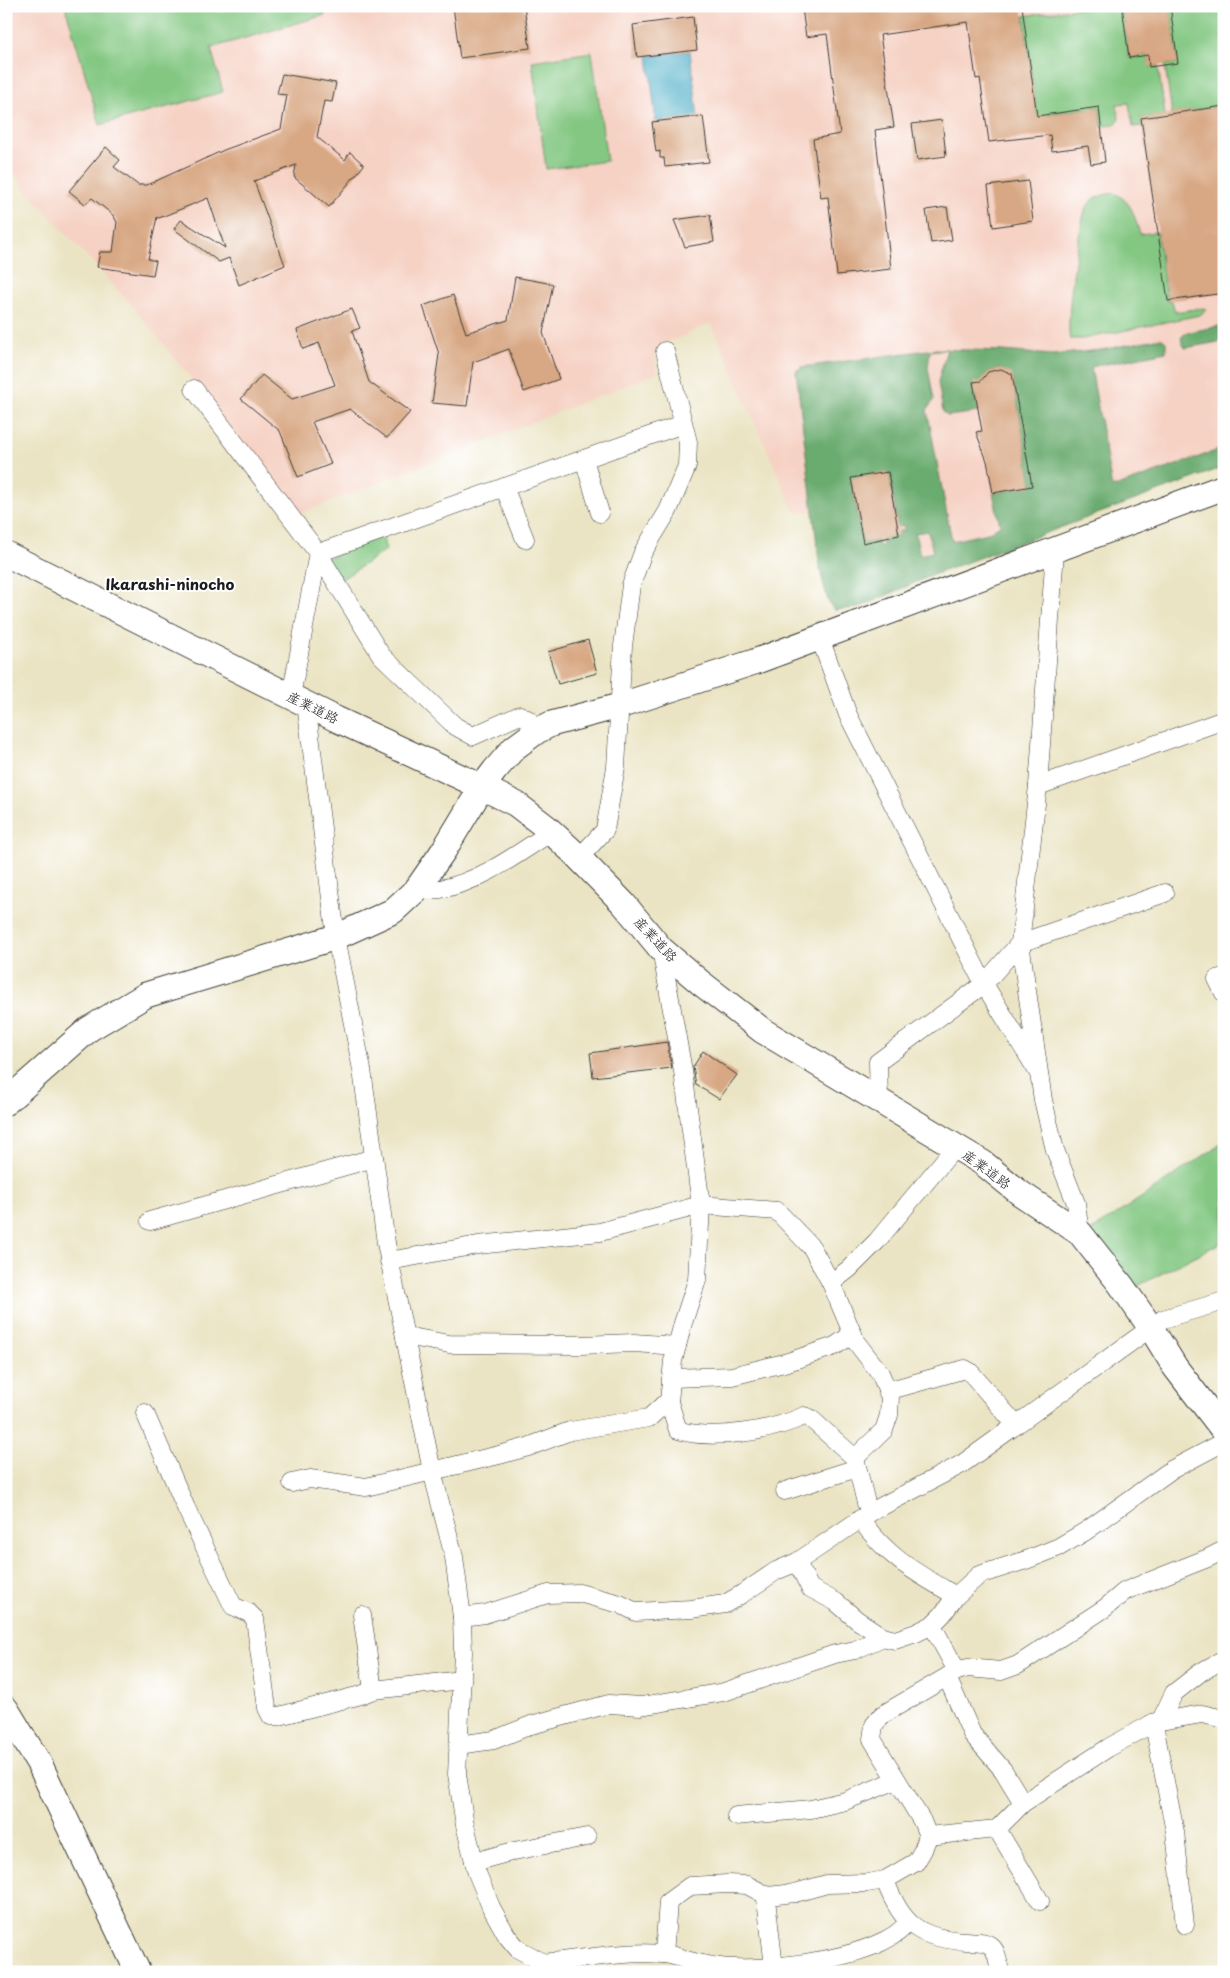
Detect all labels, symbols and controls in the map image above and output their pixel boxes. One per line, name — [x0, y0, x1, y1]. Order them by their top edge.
district label: Ikarashi-ninocho — [106, 572, 235, 595]
street label: 産業道路 — [283, 685, 343, 729]
street label: 産業道路 — [629, 911, 683, 967]
street label: 産業道路 — [958, 1144, 1016, 1194]

